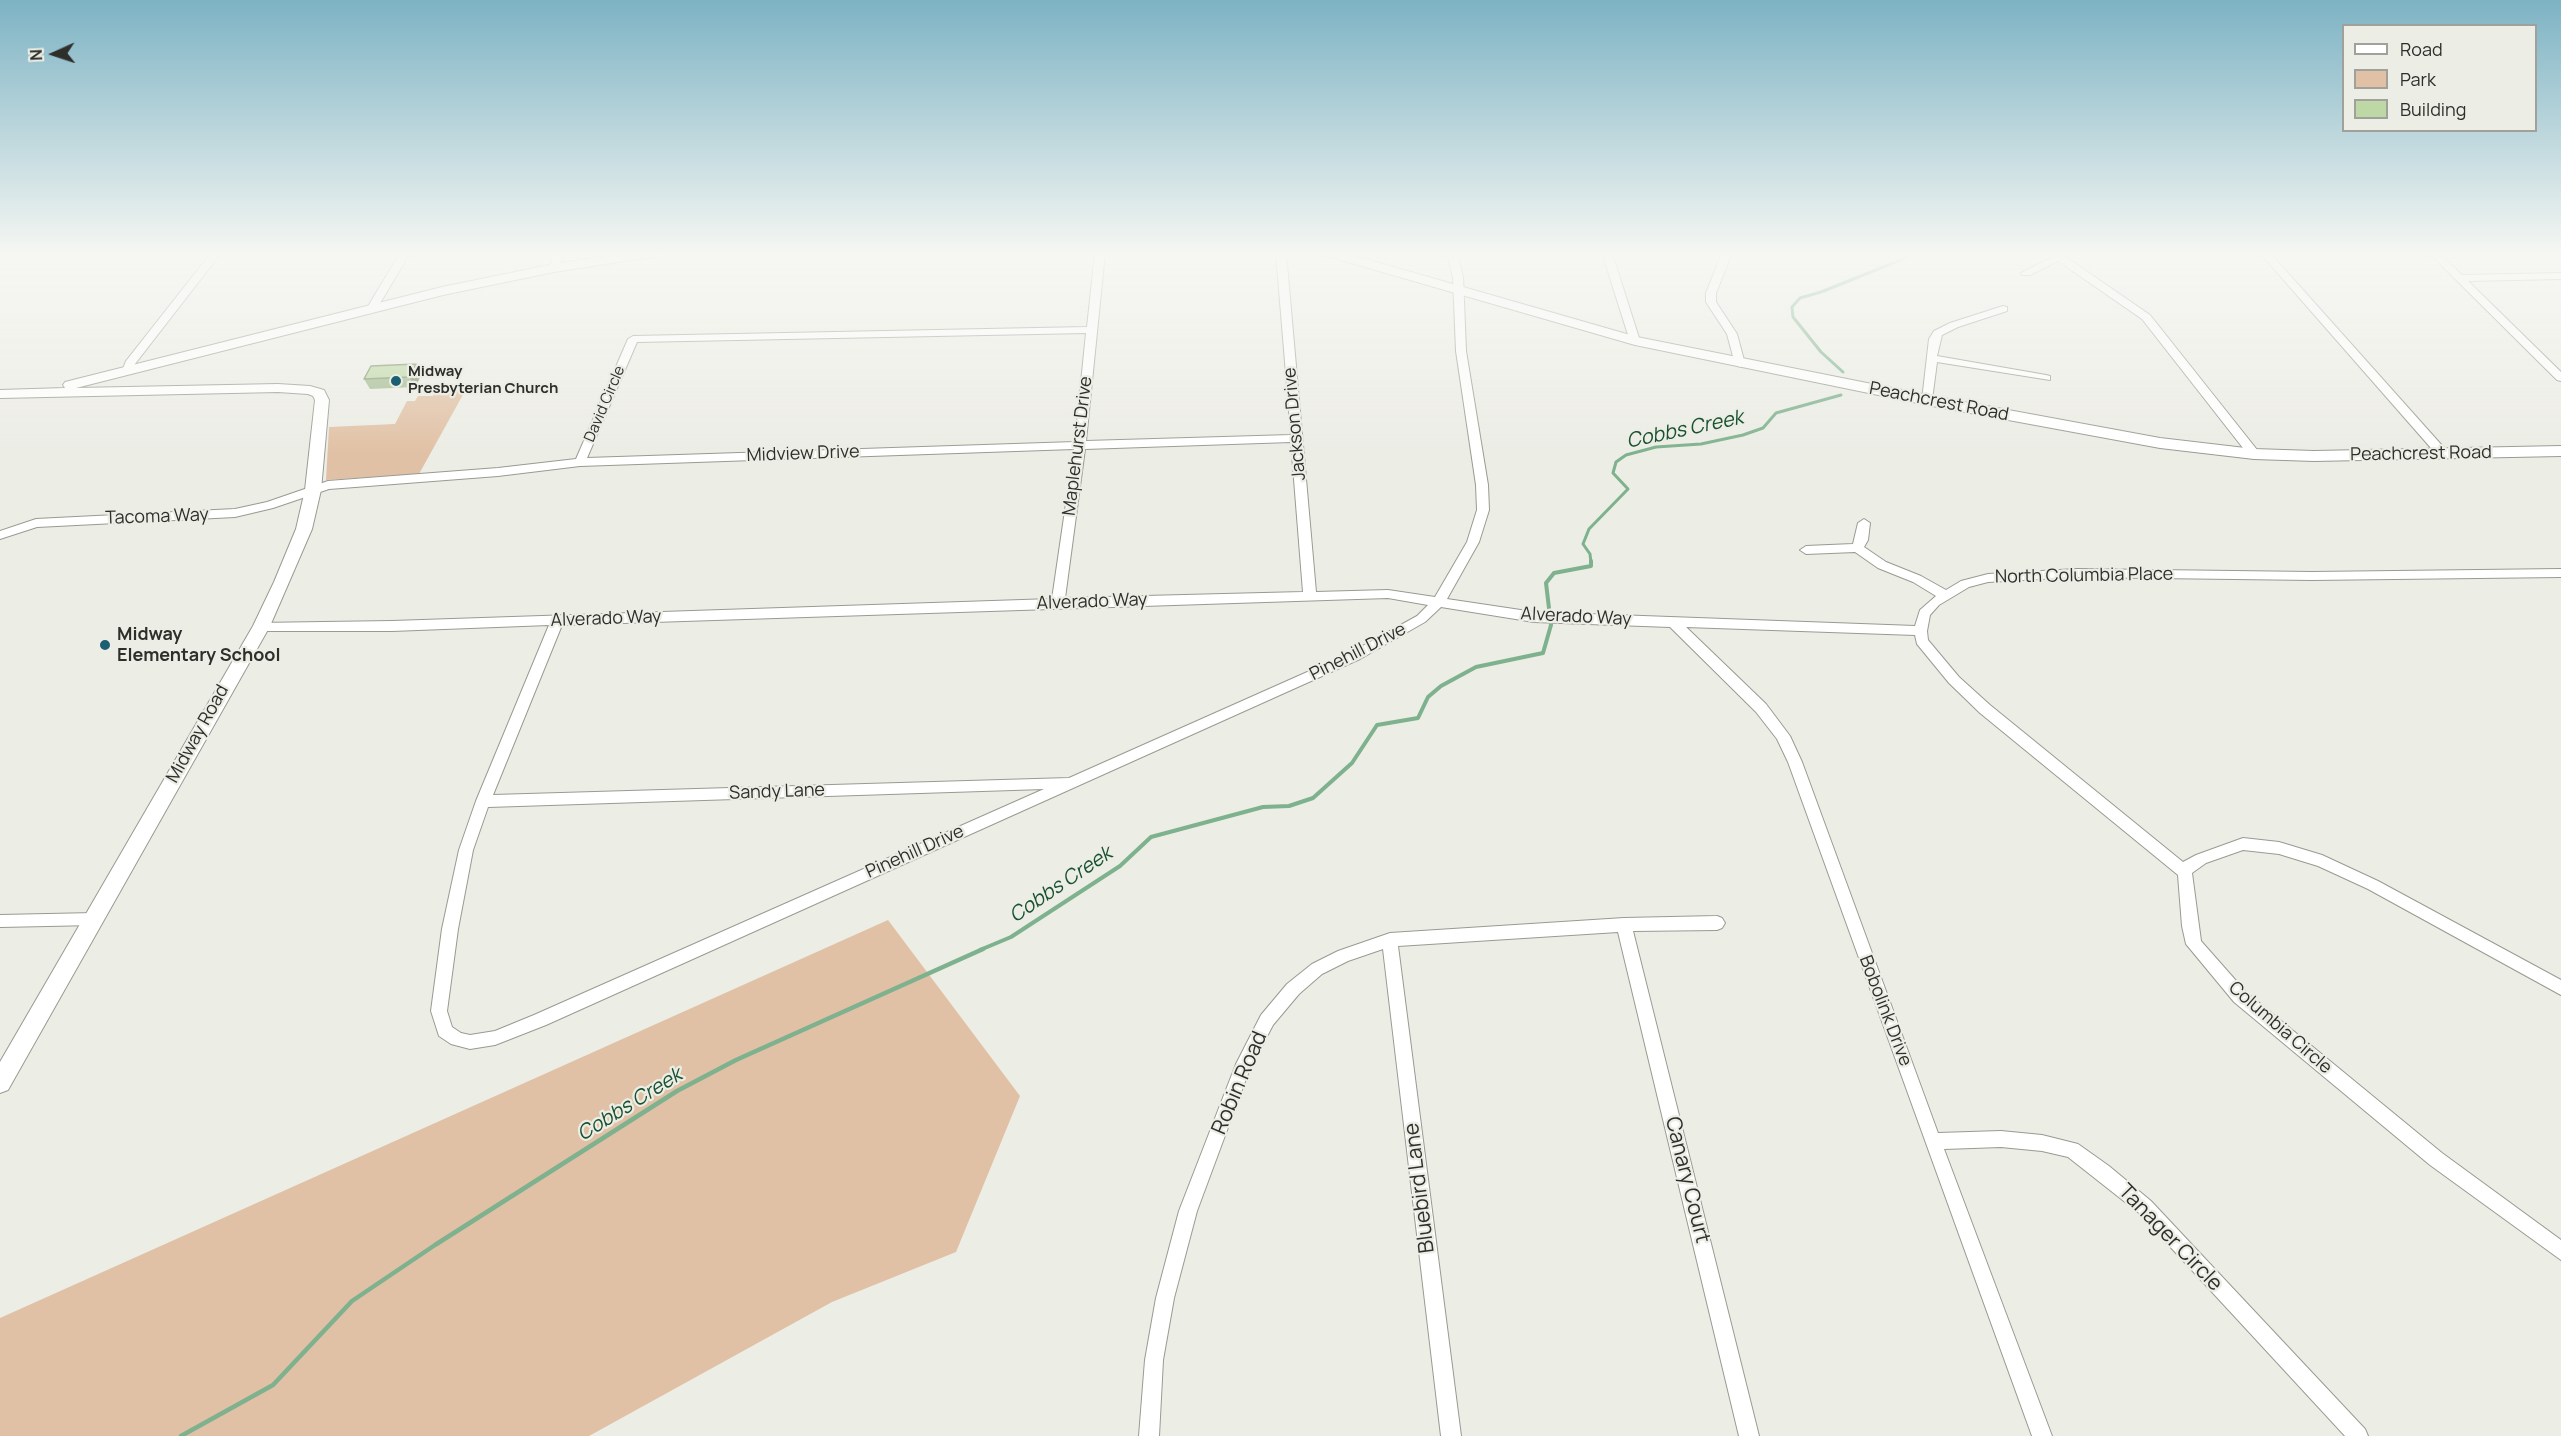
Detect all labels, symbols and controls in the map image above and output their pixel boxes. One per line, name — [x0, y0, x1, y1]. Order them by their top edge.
north arrow — [24, 24, 84, 84]
legend — [2342, 24, 2537, 132]
text: Road — [2400, 37, 2443, 61]
text: N — [25, 49, 47, 61]
text: Park — [2400, 67, 2436, 91]
text: Building — [2400, 97, 2466, 121]
place label: Midway Presbyterian Church — [408, 363, 558, 398]
street label: David Circle — [581, 363, 629, 445]
street label: Jackson Drive — [1279, 367, 1311, 481]
marker: Midway Presbyterian Church — [389, 374, 403, 388]
street label: Maplehurst Drive — [1059, 375, 1097, 517]
street label: Peachcrest Road — [1867, 378, 2011, 426]
water label: Cobbs Creek — [1624, 406, 1746, 454]
street label: Midview Drive — [746, 441, 860, 467]
street label: Peachcrest Road — [2350, 442, 2492, 466]
street label: Tacoma Way — [105, 504, 209, 530]
street label: North Columbia Place — [1995, 564, 2173, 588]
street label: Alverado Way — [1036, 589, 1148, 615]
street label: Alverado Way — [1520, 603, 1632, 631]
street label: Alverado Way — [550, 606, 662, 632]
street label: Pinehill Drive — [1306, 618, 1410, 686]
place label: Midway Elementary School — [117, 624, 280, 666]
marker: Midway Elementary School — [98, 638, 112, 652]
street label: Midway Road — [162, 681, 234, 787]
street label: Sandy Lane — [729, 780, 825, 804]
street label: Pinehill Drive — [863, 821, 967, 883]
water label: Cobbs Creek — [1005, 842, 1117, 928]
street label: Bobolink Drive — [1854, 953, 1916, 1069]
street label: Columbia Circle — [2224, 977, 2336, 1079]
street label: Robin Road — [1207, 1028, 1273, 1138]
water label: Cobbs Creek — [573, 1063, 687, 1147]
street label: Canary Court — [1659, 1114, 1715, 1246]
street label: Bluebird Lane — [1400, 1121, 1440, 1255]
street label: Tanager Circle — [2113, 1179, 2227, 1297]

